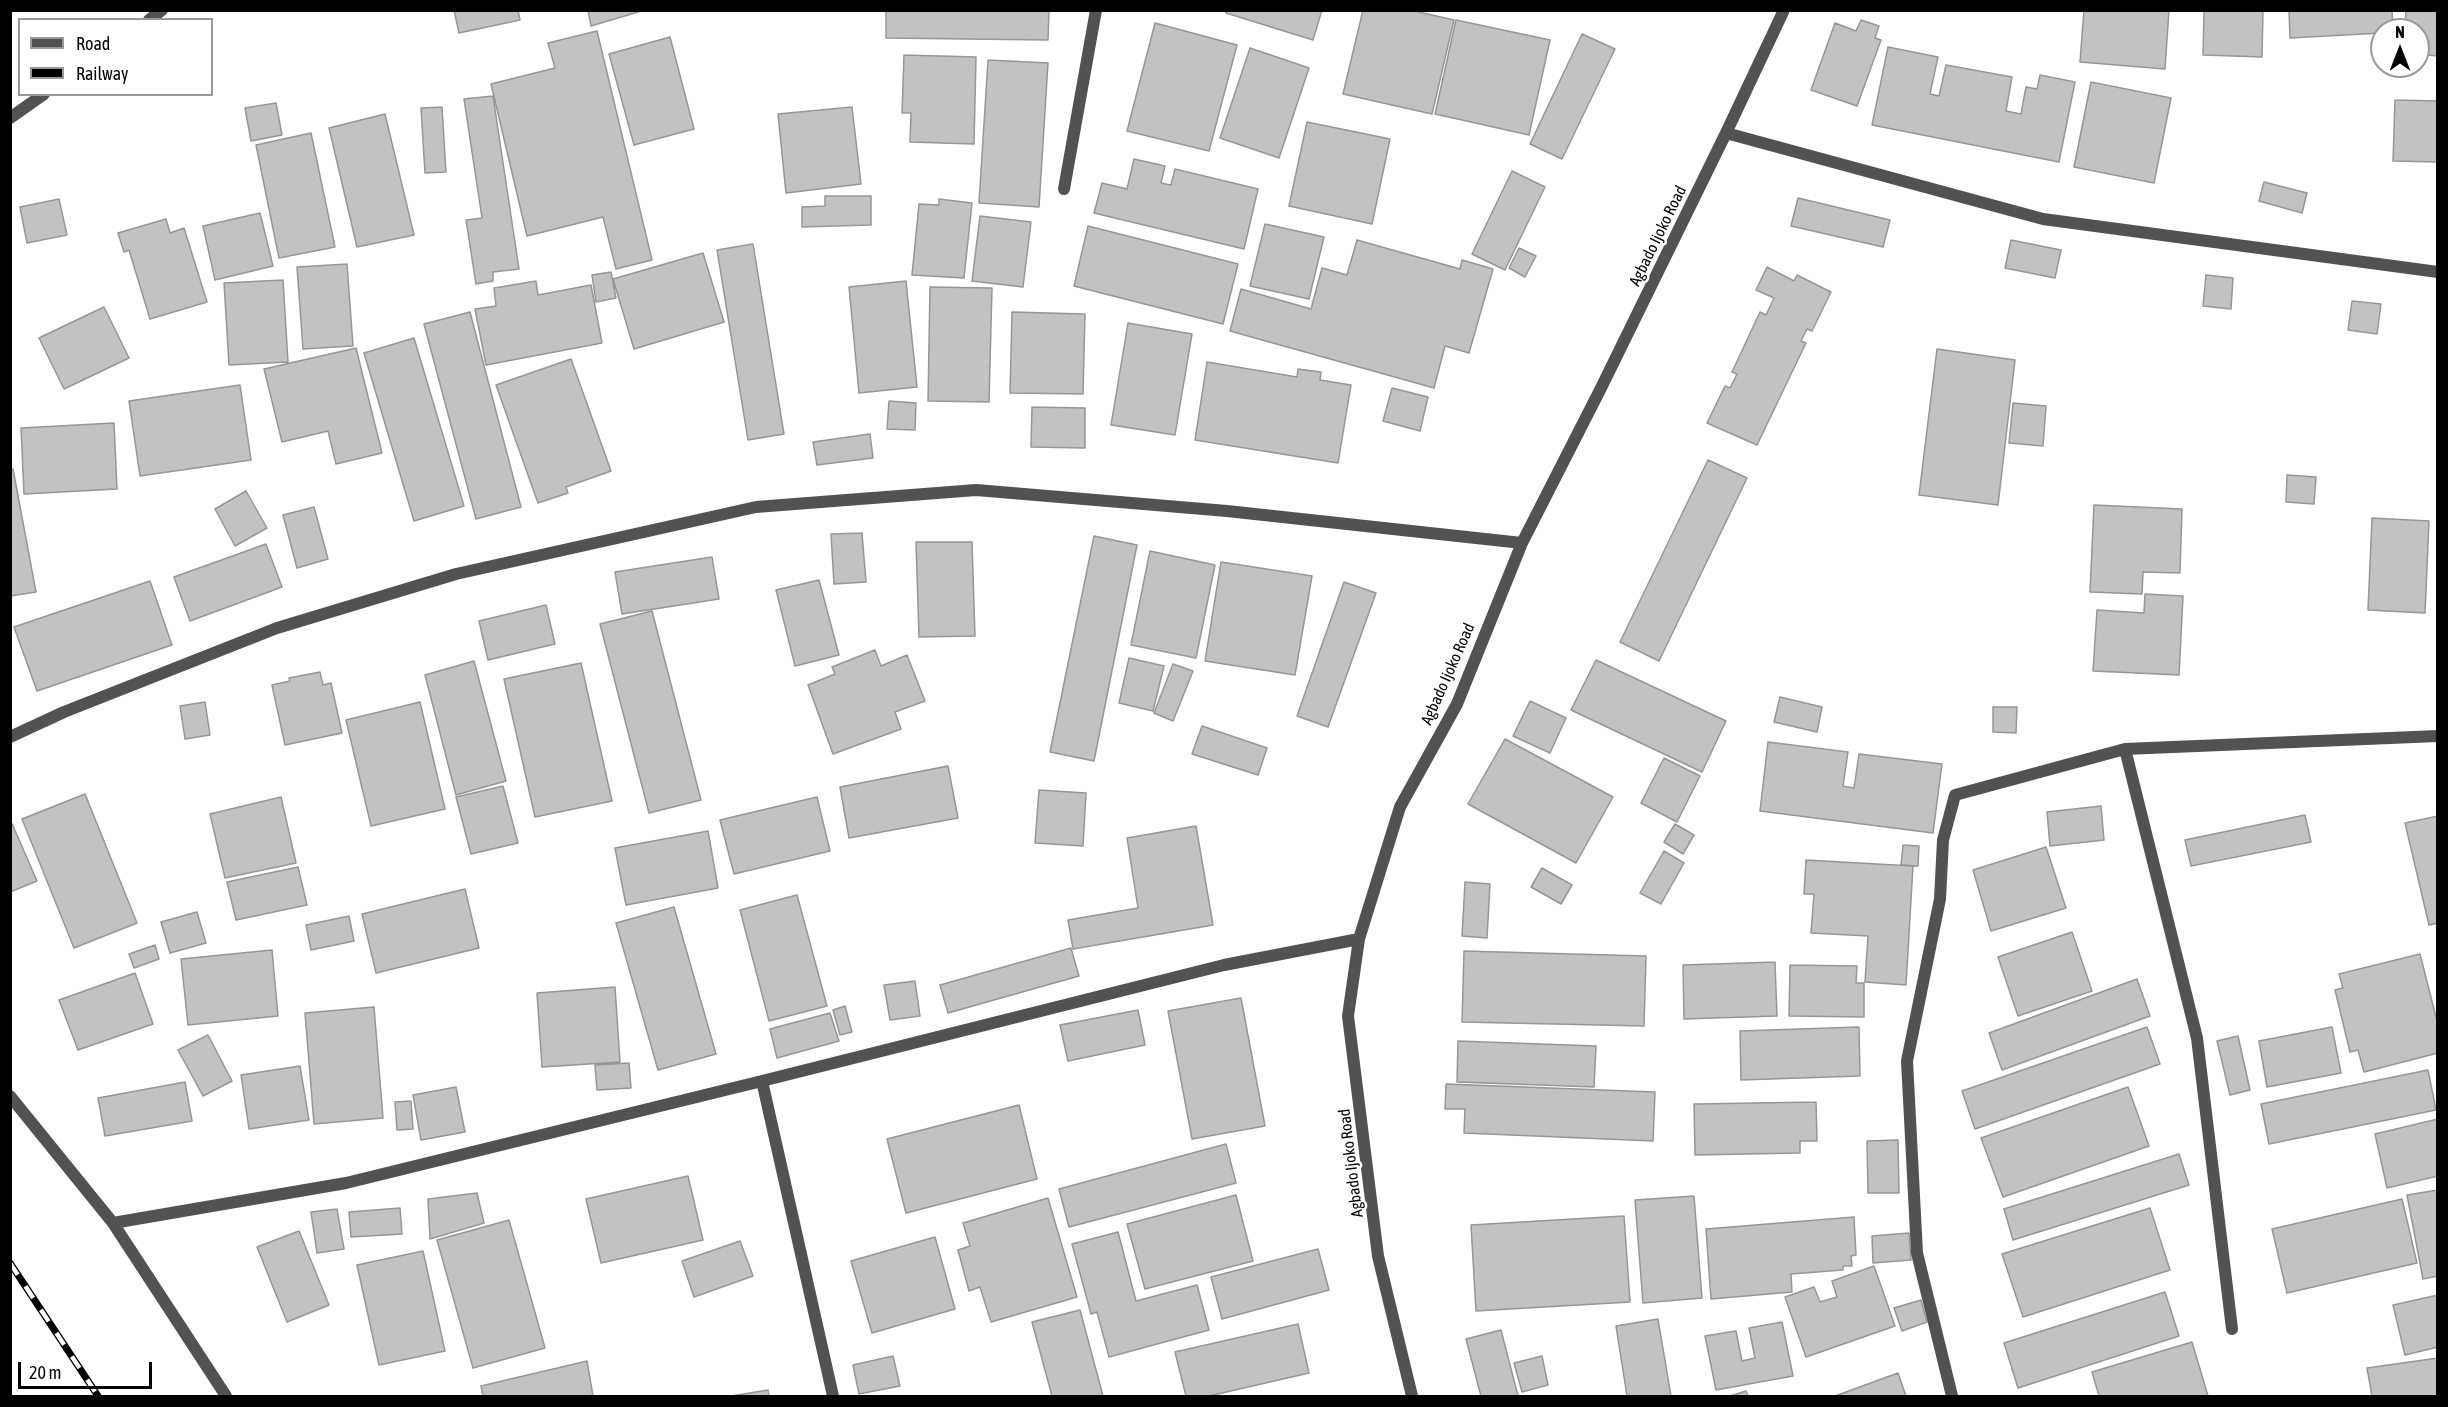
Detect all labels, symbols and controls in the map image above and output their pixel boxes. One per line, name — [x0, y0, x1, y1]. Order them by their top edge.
legend — [18, 18, 213, 96]
north arrow — [2370, 18, 2430, 78]
text: N — [2395, 23, 2405, 41]
text: Road — [76, 33, 110, 54]
text: Railway — [76, 63, 128, 84]
street label: Agbado Ijoko Road — [1625, 183, 1691, 289]
street label: Agbado Ijoko Road — [1417, 620, 1479, 728]
street label: Agbado Ijoko Road — [1335, 1108, 1367, 1218]
scale bar — [21, 1350, 154, 1388]
text: 20 m — [29, 1362, 61, 1383]

